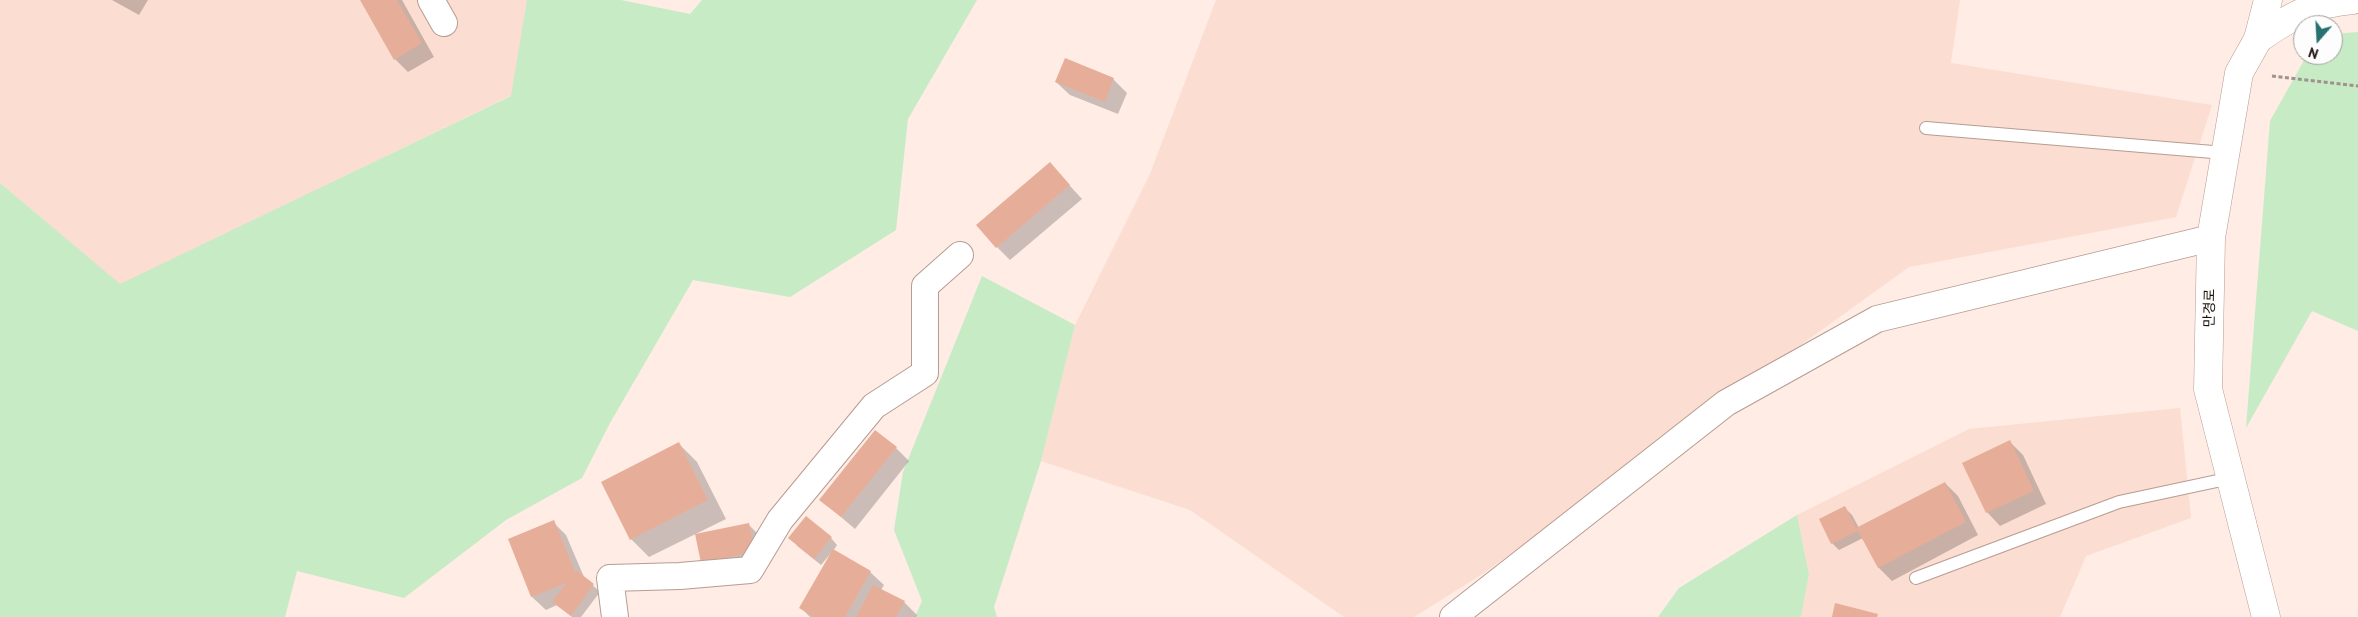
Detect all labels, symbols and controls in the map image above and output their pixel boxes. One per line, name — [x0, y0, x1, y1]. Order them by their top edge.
north arrow — [2293, 15, 2343, 65]
text: N — [2306, 43, 2321, 63]
street label: 만경로 — [2201, 289, 2219, 327]

